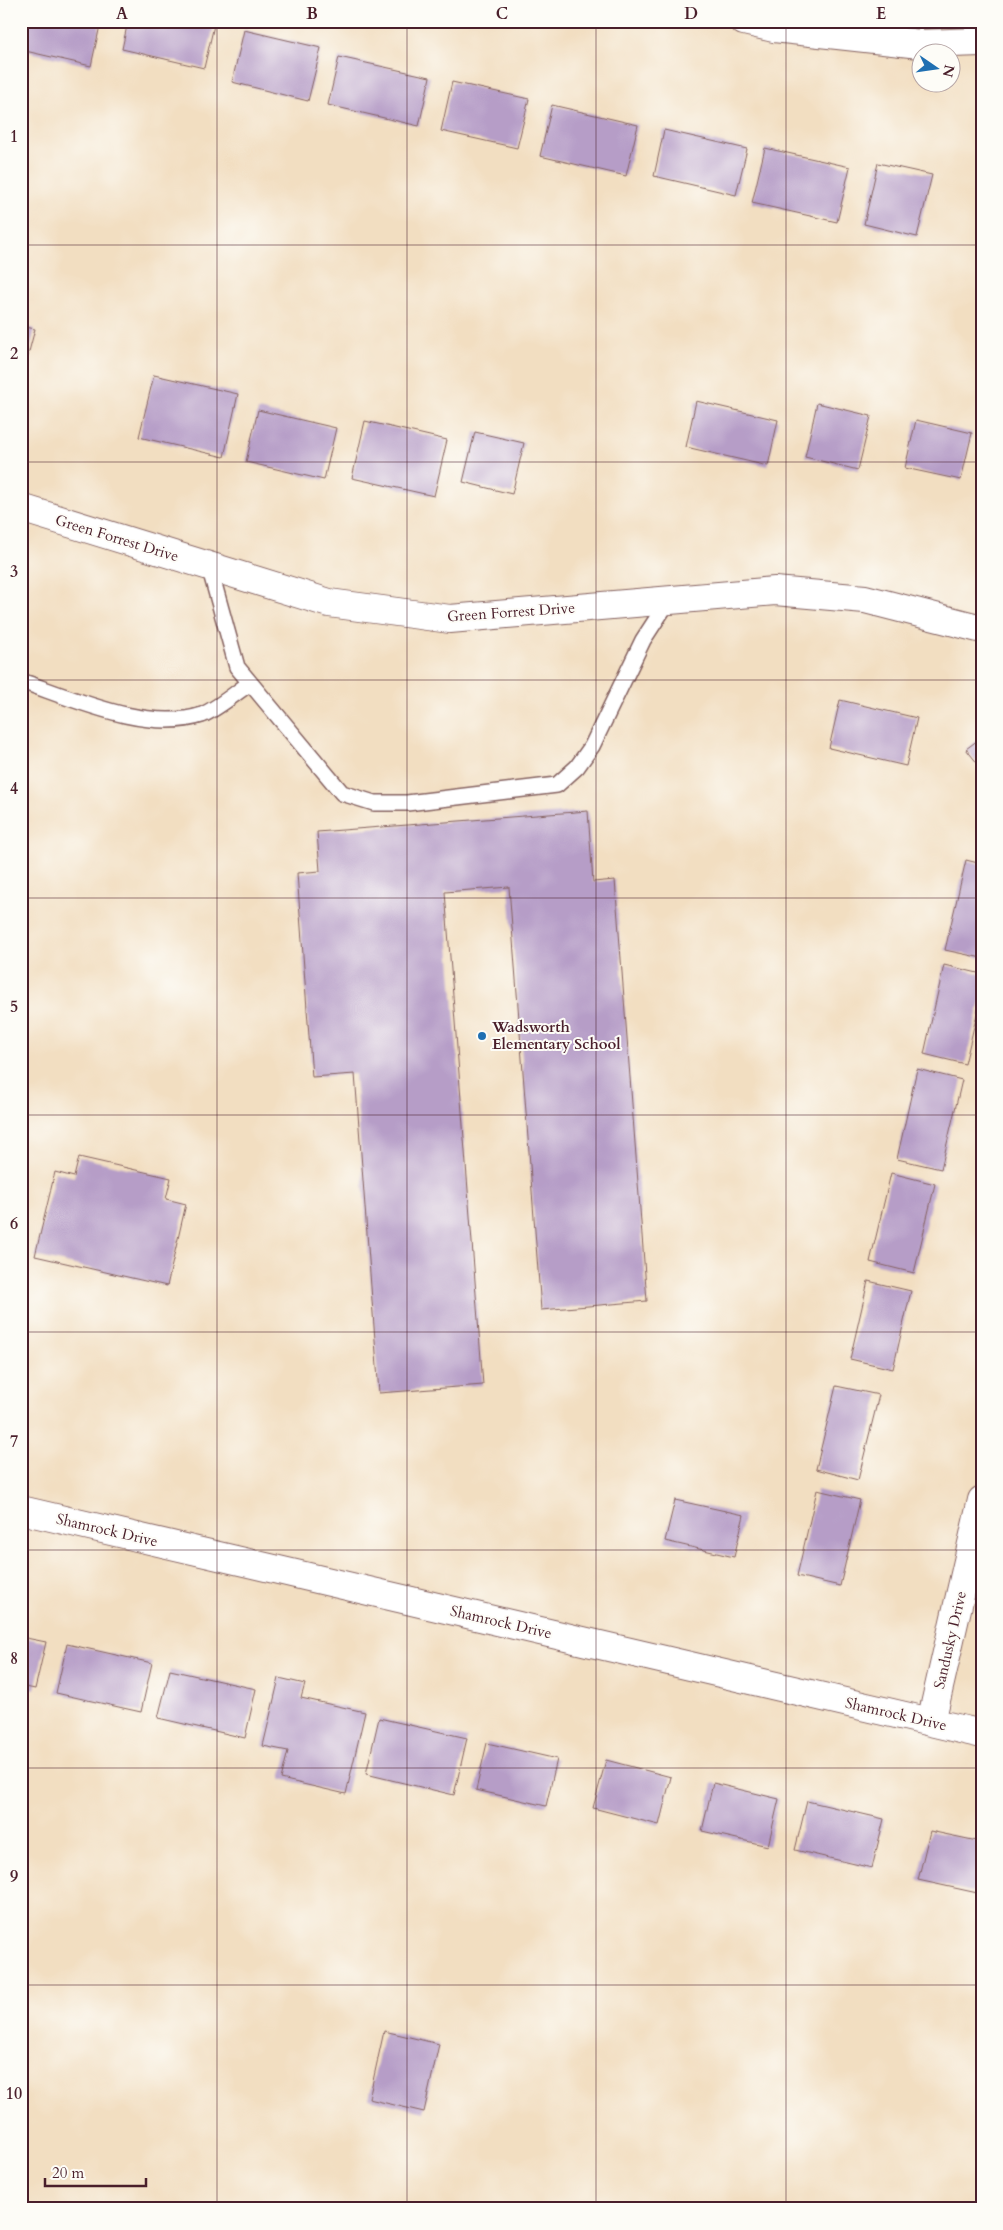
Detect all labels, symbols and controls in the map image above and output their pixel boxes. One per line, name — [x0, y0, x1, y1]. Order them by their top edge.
text: A — [116, 3, 128, 25]
text: B — [306, 3, 318, 25]
text: C — [496, 3, 508, 25]
text: D — [684, 3, 698, 25]
text: E — [876, 3, 886, 25]
north arrow — [910, 42, 960, 92]
text: N — [938, 63, 959, 79]
text: 1 — [10, 126, 18, 148]
text: 2 — [10, 343, 18, 365]
street label: Green Forrest Drive — [53, 510, 181, 566]
text: 3 — [10, 561, 18, 583]
street label: Green Forrest Drive — [446, 598, 576, 626]
text: 4 — [10, 778, 18, 800]
text: 5 — [10, 996, 18, 1018]
place label: Wadsworth Elementary School — [491, 1017, 621, 1054]
marker: Wadsworth Elementary School — [476, 1030, 488, 1042]
text: 6 — [10, 1213, 18, 1235]
text: 7 — [10, 1431, 18, 1453]
street label: Shamrock Drive — [54, 1509, 160, 1551]
street label: Sandusky Drive — [929, 1589, 971, 1691]
street label: Shamrock Drive — [448, 1601, 554, 1643]
text: 8 — [10, 1648, 18, 1670]
street label: Shamrock Drive — [843, 1693, 949, 1735]
text: 9 — [10, 1866, 18, 1888]
text: 10 — [6, 2083, 22, 2105]
scale bar — [45, 2155, 146, 2187]
text: 20 m — [52, 2163, 84, 2183]

